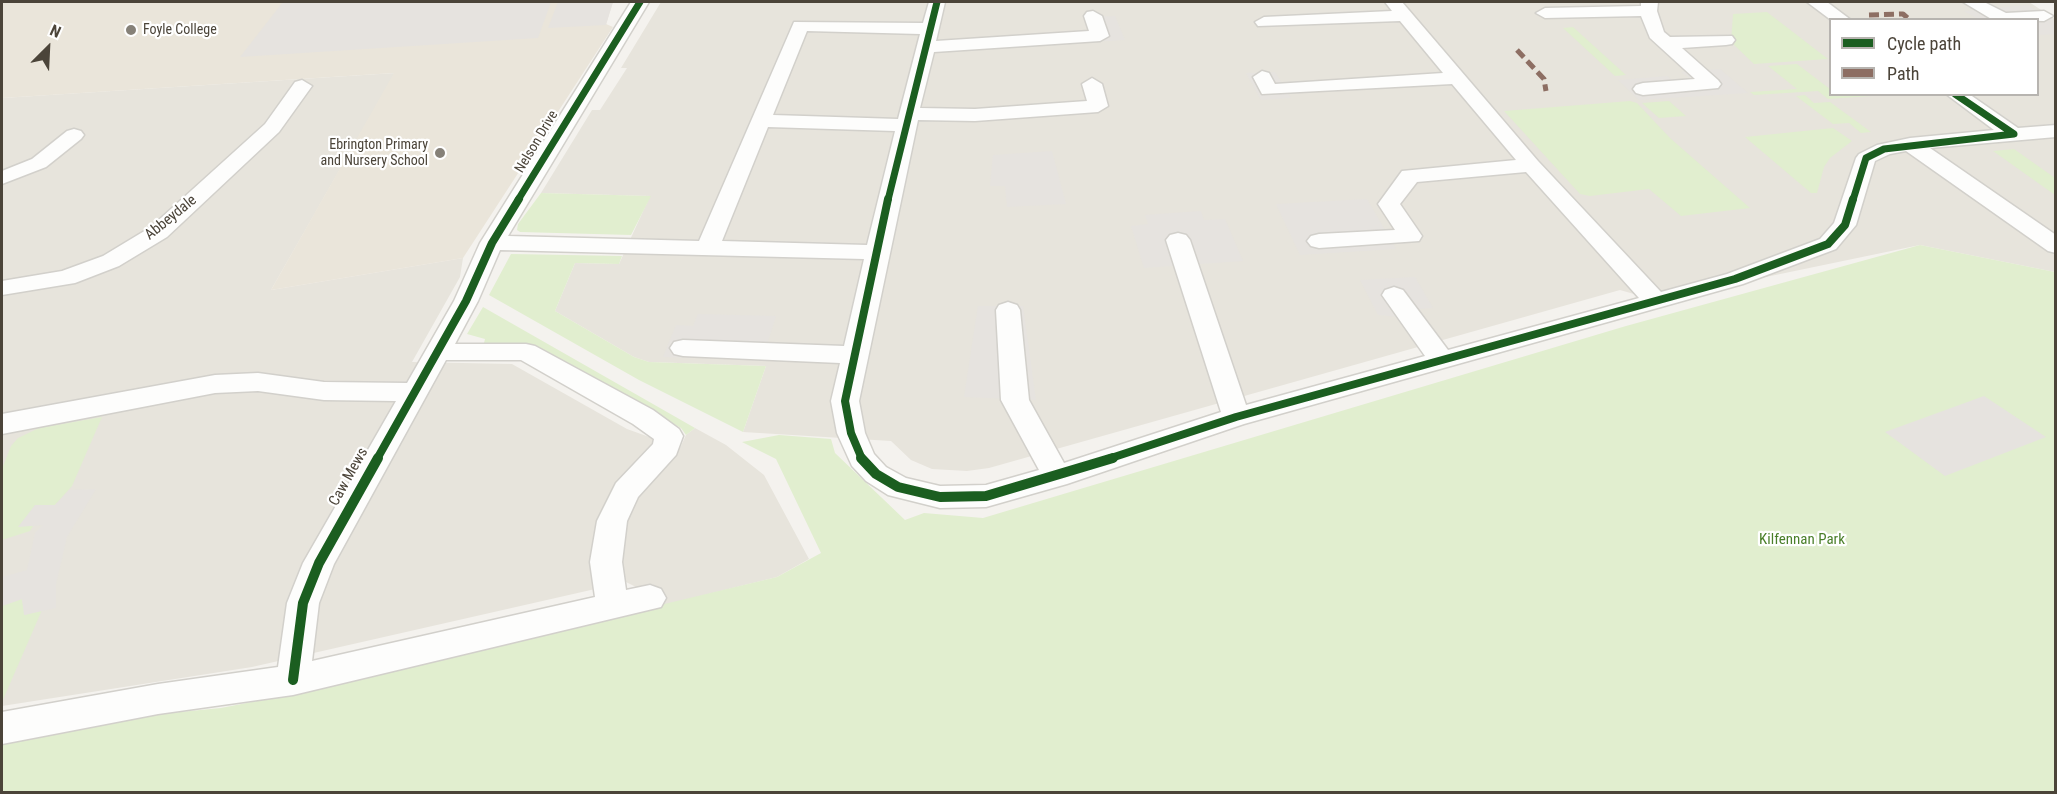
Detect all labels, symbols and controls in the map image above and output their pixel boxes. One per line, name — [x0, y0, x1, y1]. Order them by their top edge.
north arrow — [18, 18, 78, 78]
legend — [1829, 18, 2039, 96]
text: N — [47, 20, 64, 42]
place label: Foyle College — [143, 22, 217, 38]
marker: Foyle College — [124, 23, 138, 37]
text: Cycle path — [1887, 33, 1961, 54]
text: Path — [1887, 63, 1920, 84]
street label: Nelson Drive — [512, 108, 562, 176]
place label: Ebrington Primary and Nursery School — [321, 137, 428, 170]
marker: Ebrington Primary and Nursery School — [433, 146, 447, 160]
street label: Abbeydale — [141, 192, 201, 244]
street label: Caw Mews — [326, 445, 372, 509]
park label: Kilfennan Park — [1759, 531, 1845, 549]

